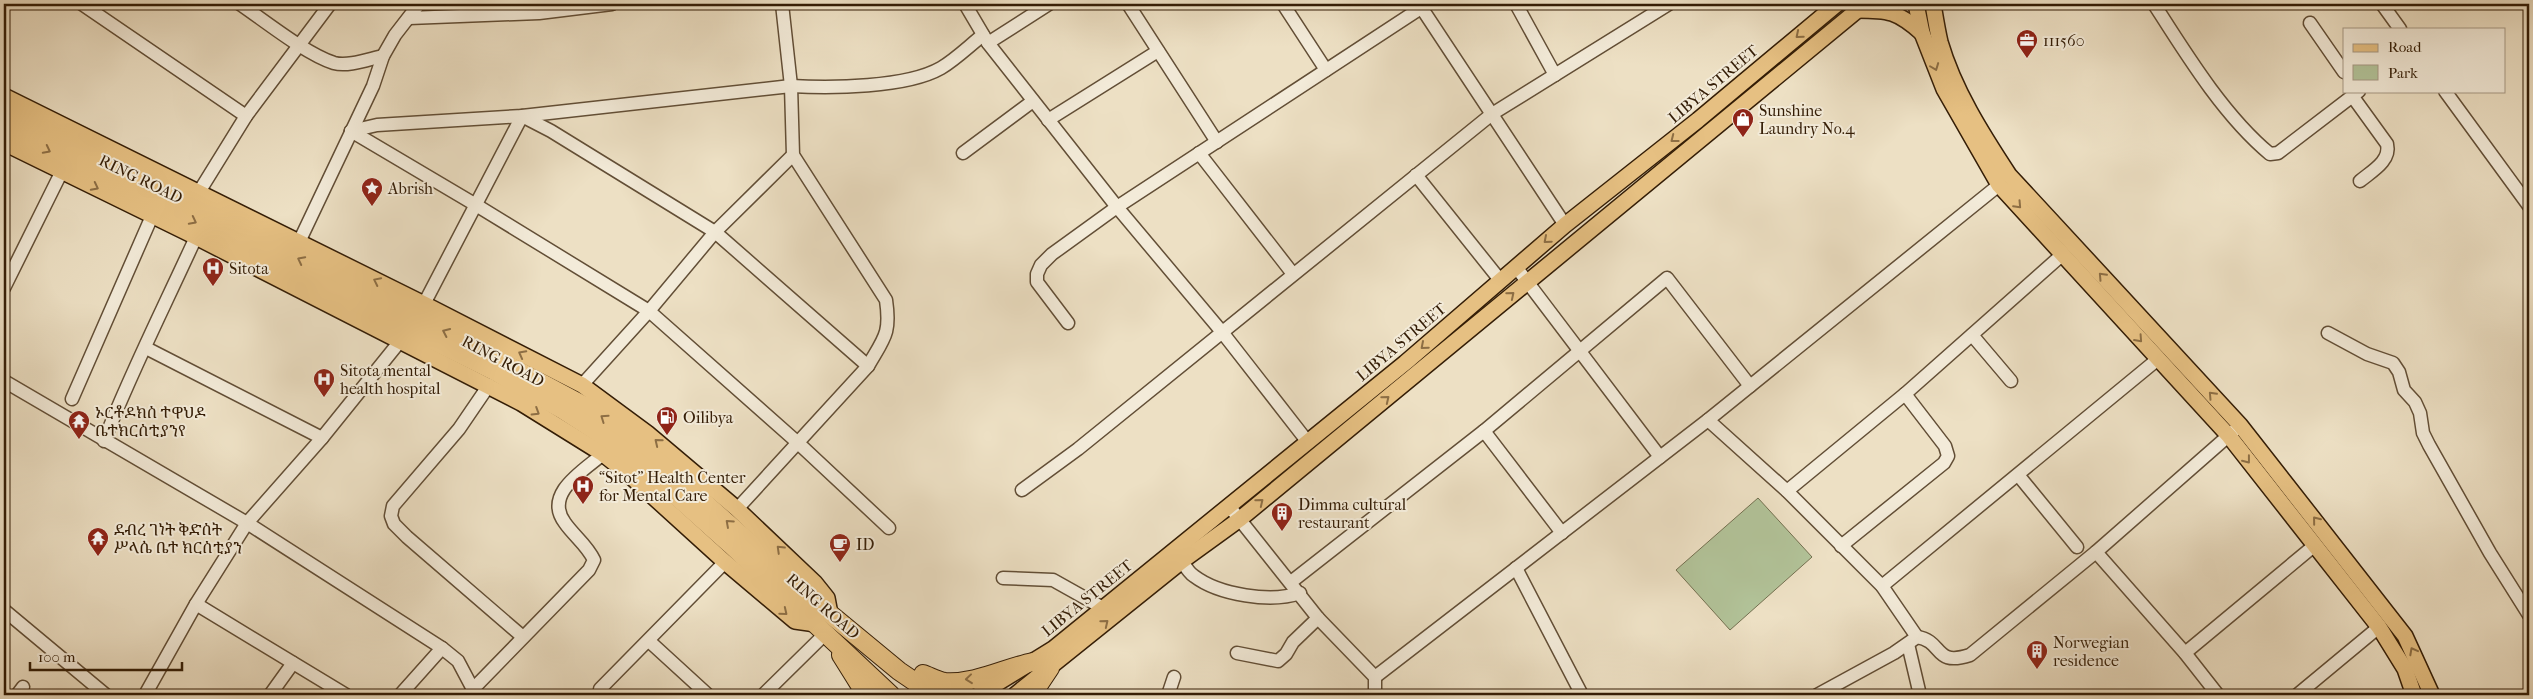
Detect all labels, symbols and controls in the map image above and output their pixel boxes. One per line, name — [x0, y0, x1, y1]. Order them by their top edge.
office icon: 111560 — [2015, 28, 2039, 59]
legend — [2343, 28, 2506, 92]
one-way arrow — [1796, 30, 1805, 39]
place label: 111560 — [2043, 31, 2084, 50]
text: Road — [2388, 38, 2422, 56]
street label: LIBYA STREET — [1664, 41, 1762, 127]
one-way arrow — [1929, 62, 1940, 71]
text: Park — [2388, 64, 2418, 82]
place label: Sunshine Laundry No.4 — [1759, 101, 1855, 138]
shop icon: Sunshine Laundry No.4 — [1731, 107, 1755, 138]
one-way arrow — [1670, 133, 1680, 142]
one-way arrow — [42, 144, 51, 154]
street label: RING ROAD — [96, 151, 186, 207]
place icon: Abrish — [360, 176, 384, 207]
place label: Abrish — [387, 179, 433, 198]
one-way arrow — [89, 181, 98, 191]
one-way arrow — [2012, 200, 2021, 209]
one-way arrow — [188, 215, 197, 225]
one-way arrow — [1544, 234, 1553, 243]
hospital icon: Sitota — [201, 256, 225, 287]
one-way arrow — [297, 256, 306, 266]
place label: Sitota — [229, 259, 269, 278]
one-way arrow — [2099, 273, 2108, 282]
one-way arrow — [373, 276, 382, 287]
one-way arrow — [1505, 292, 1514, 301]
street label: LIBYA STREET — [1352, 299, 1450, 385]
one-way arrow — [443, 328, 452, 338]
street label: RING ROAD — [459, 331, 547, 391]
one-way arrow — [2133, 333, 2142, 342]
one-way arrow — [1421, 340, 1430, 349]
one-way arrow — [518, 350, 527, 360]
place label: Sitota mental health hospital — [340, 361, 441, 398]
hospital icon: Sitota mental health hospital — [312, 367, 336, 398]
one-way arrow — [2209, 392, 2218, 401]
one-way arrow — [1380, 396, 1389, 404]
place label: ኦርቶዶክስ ተዋህዶ ቤተክርስቲያንየ — [95, 403, 206, 440]
one-way arrow — [530, 405, 539, 415]
fuel station icon: Oilibya — [655, 405, 679, 436]
place label: Oilibya — [683, 408, 734, 427]
temple icon: ኦርቶዶክስ ተዋህዶ ቤተክርስቲያንየ — [67, 409, 91, 440]
one-way arrow — [600, 415, 610, 424]
one-way arrow — [655, 439, 664, 447]
one-way arrow — [2242, 454, 2250, 463]
place label: “Sitot” Health Center for Mental Care — [599, 468, 746, 505]
hospital icon: “Sitot” Health Center for Mental Care — [571, 474, 595, 505]
place label: Dimma cultural restaurant — [1298, 495, 1407, 532]
one-way arrow — [1255, 498, 1264, 507]
building icon: Dimma cultural restaurant — [1270, 501, 1294, 532]
one-way arrow — [2314, 517, 2322, 526]
place label: ደብረ ገነት ቅድስት ሥላሴ ቤተ ክርስቲያን — [114, 520, 242, 557]
one-way arrow — [725, 520, 734, 529]
temple icon: ደብረ ገነት ቅድስት ሥላሴ ቤተ ክርስቲያን — [86, 526, 110, 557]
cafe icon: ID — [828, 532, 852, 563]
place label: ID — [856, 535, 874, 554]
one-way arrow — [777, 546, 786, 555]
street label: LIBYA STREET — [1038, 555, 1136, 640]
street label: RING ROAD — [783, 569, 863, 643]
one-way arrow — [778, 607, 787, 615]
one-way arrow — [1099, 621, 1108, 629]
place label: Norwegian residence — [2053, 633, 2130, 670]
scale bar — [30, 639, 182, 671]
building icon: Norwegian residence — [2025, 639, 2049, 670]
one-way arrow — [2409, 647, 2419, 656]
text: 100 m — [38, 648, 76, 666]
one-way arrow — [965, 673, 973, 684]

